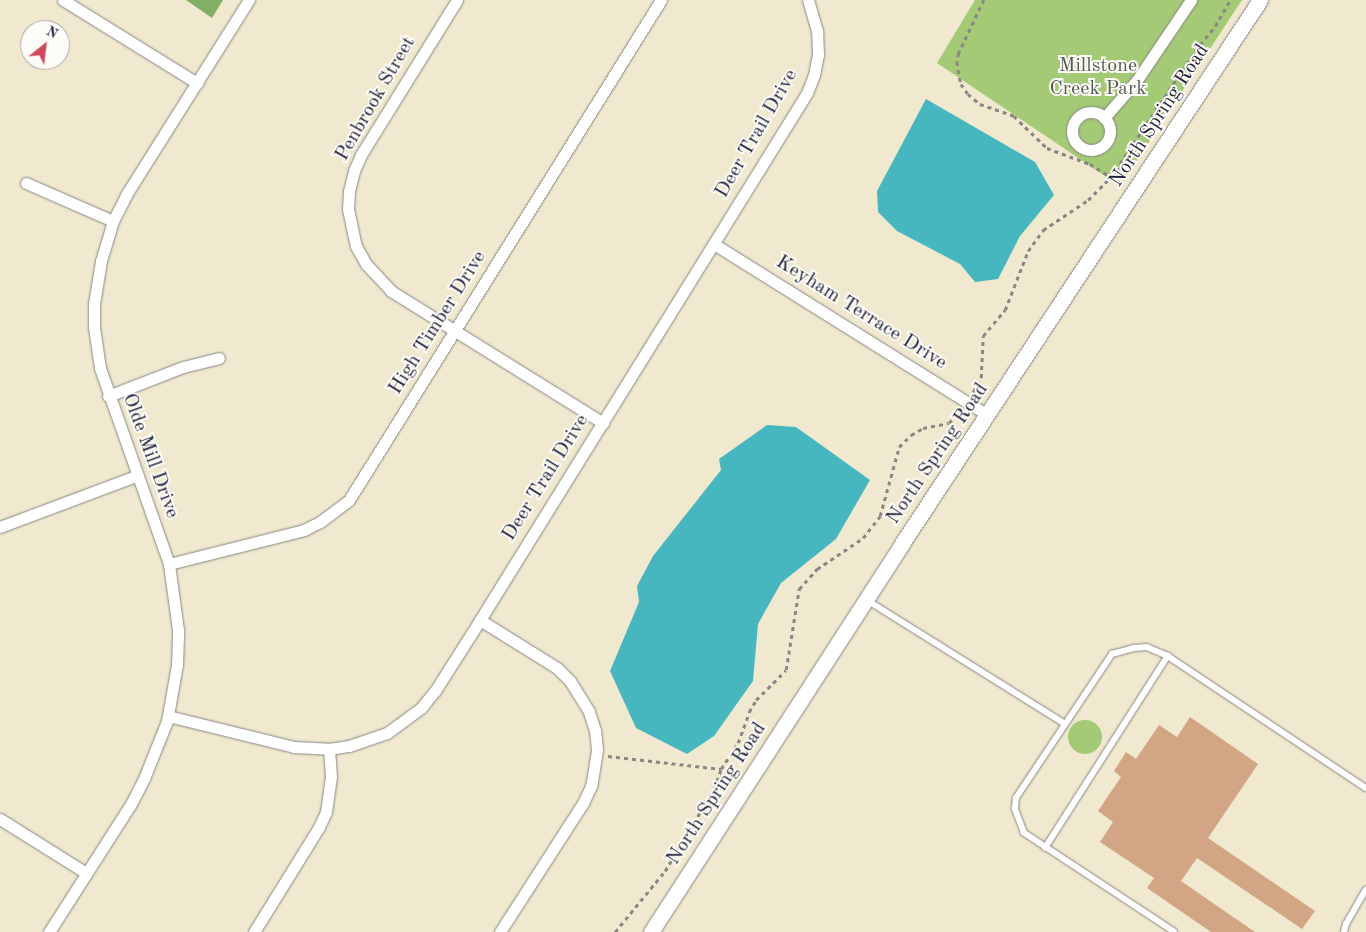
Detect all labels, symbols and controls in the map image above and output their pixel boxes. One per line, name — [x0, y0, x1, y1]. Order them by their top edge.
north arrow — [20, 20, 70, 70]
text: N — [44, 24, 60, 41]
street label: Penbrook Street — [331, 32, 421, 166]
street label: North Spring Road — [1105, 40, 1215, 192]
park label: Millstone Creek Park — [1049, 54, 1147, 101]
street label: Deer Trail Drive — [710, 65, 804, 203]
street label: High Timber Drive — [384, 247, 492, 399]
street label: Keyham Terrace Drive — [771, 251, 951, 375]
street label: North Spring Road — [882, 379, 994, 529]
street label: Olde Mill Drive — [116, 390, 184, 522]
street label: Deer Trail Drive — [498, 410, 594, 546]
street label: North Spring Road — [662, 718, 772, 870]

